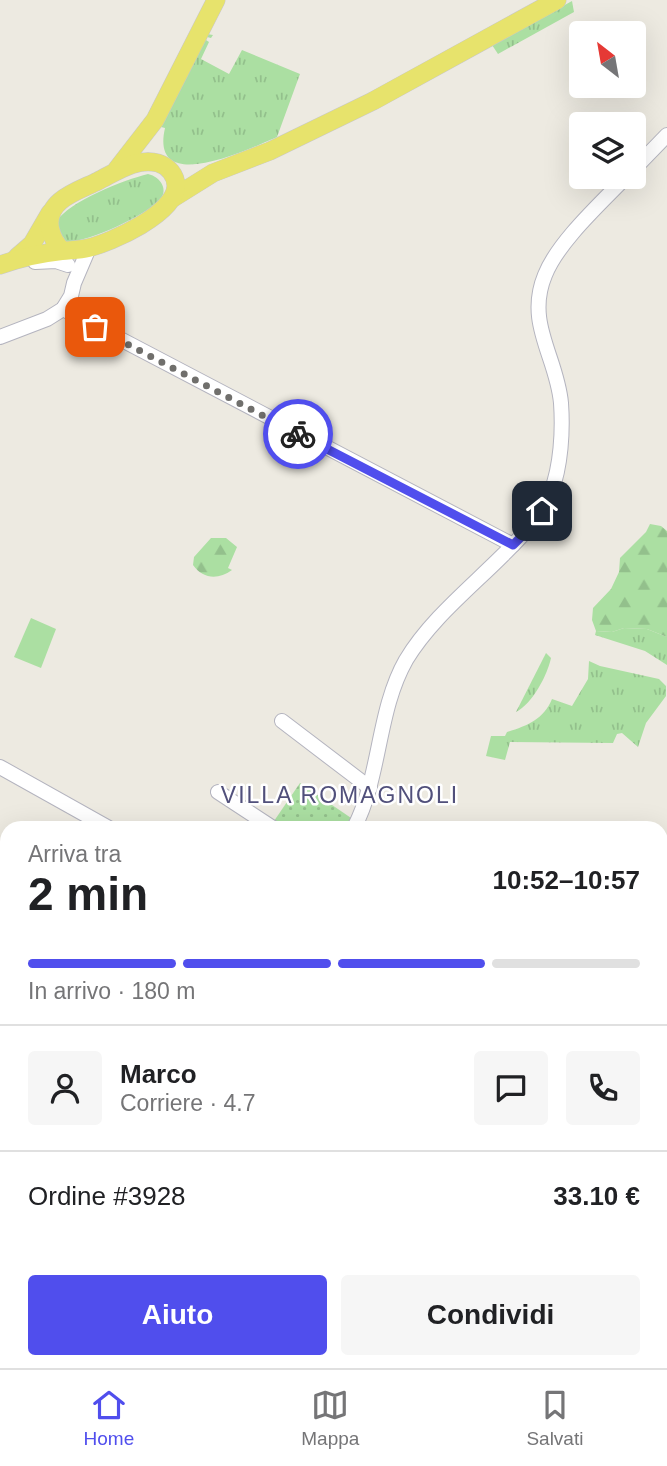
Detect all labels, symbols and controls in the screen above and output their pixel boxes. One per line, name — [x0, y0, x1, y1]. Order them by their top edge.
north arrow — [569, 21, 646, 98]
map controls — [569, 21, 646, 189]
button: layers — [569, 112, 646, 189]
pin — [65, 297, 125, 357]
icon: bag — [76, 308, 114, 346]
courier — [263, 399, 333, 469]
icon: bike — [279, 415, 317, 453]
pin — [512, 481, 572, 541]
icon: home — [523, 492, 561, 530]
district label: VILLA ROMAGNOLI — [221, 782, 459, 808]
text: Arriva tra — [28, 841, 121, 867]
text: 10:52–10:57 — [493, 865, 640, 895]
text: 2 min — [28, 868, 148, 920]
text: In arrivo · 180 m — [28, 978, 195, 1004]
button: person — [28, 1051, 102, 1125]
button: chat — [474, 1051, 548, 1125]
button: phone — [566, 1051, 640, 1125]
text: Marco — [120, 1059, 197, 1089]
text: Corriere · 4.7 — [120, 1090, 255, 1116]
text: Ordine #3928 — [28, 1181, 186, 1211]
text: 33.10 € — [553, 1181, 640, 1211]
button: Aiuto — [28, 1275, 327, 1355]
button: Condividi — [341, 1275, 640, 1355]
tab: Home — [84, 1386, 134, 1450]
tab: Mappa — [301, 1386, 359, 1450]
tab: Salvati — [526, 1386, 583, 1450]

